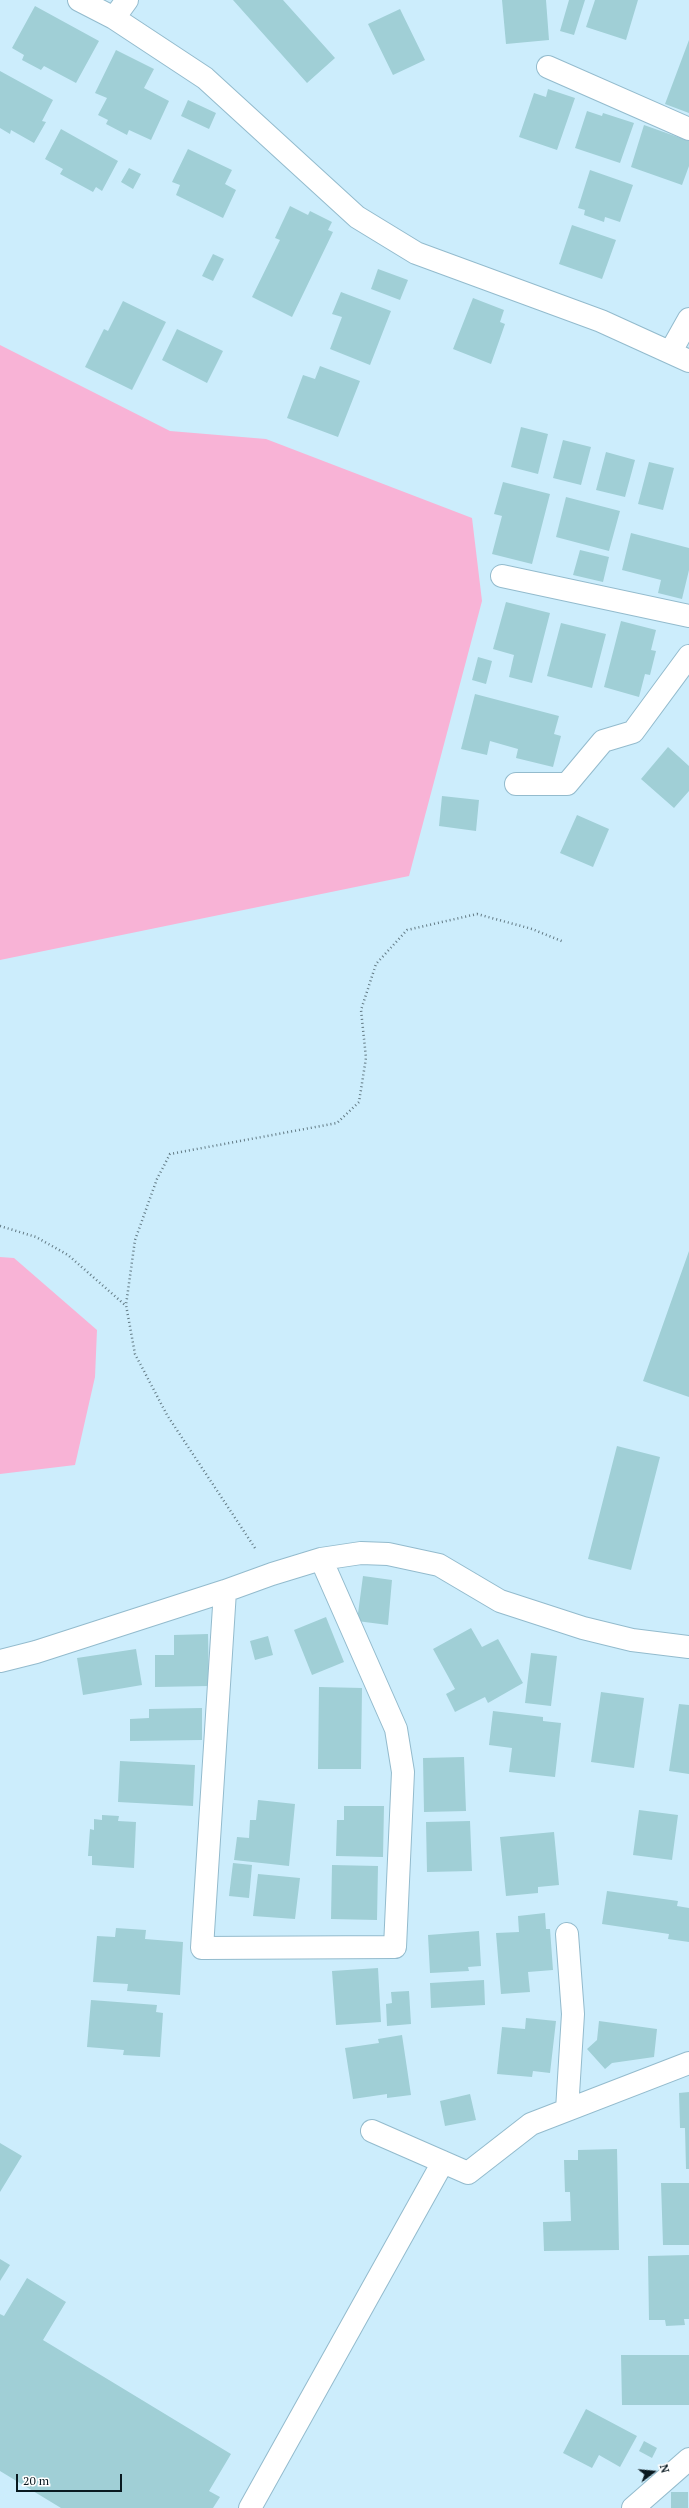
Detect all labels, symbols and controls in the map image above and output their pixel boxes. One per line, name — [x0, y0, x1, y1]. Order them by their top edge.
north arrow — [633, 2452, 673, 2492]
text: N — [657, 2463, 672, 2475]
scale bar — [18, 2466, 124, 2492]
text: 20 m — [23, 2473, 49, 2488]

